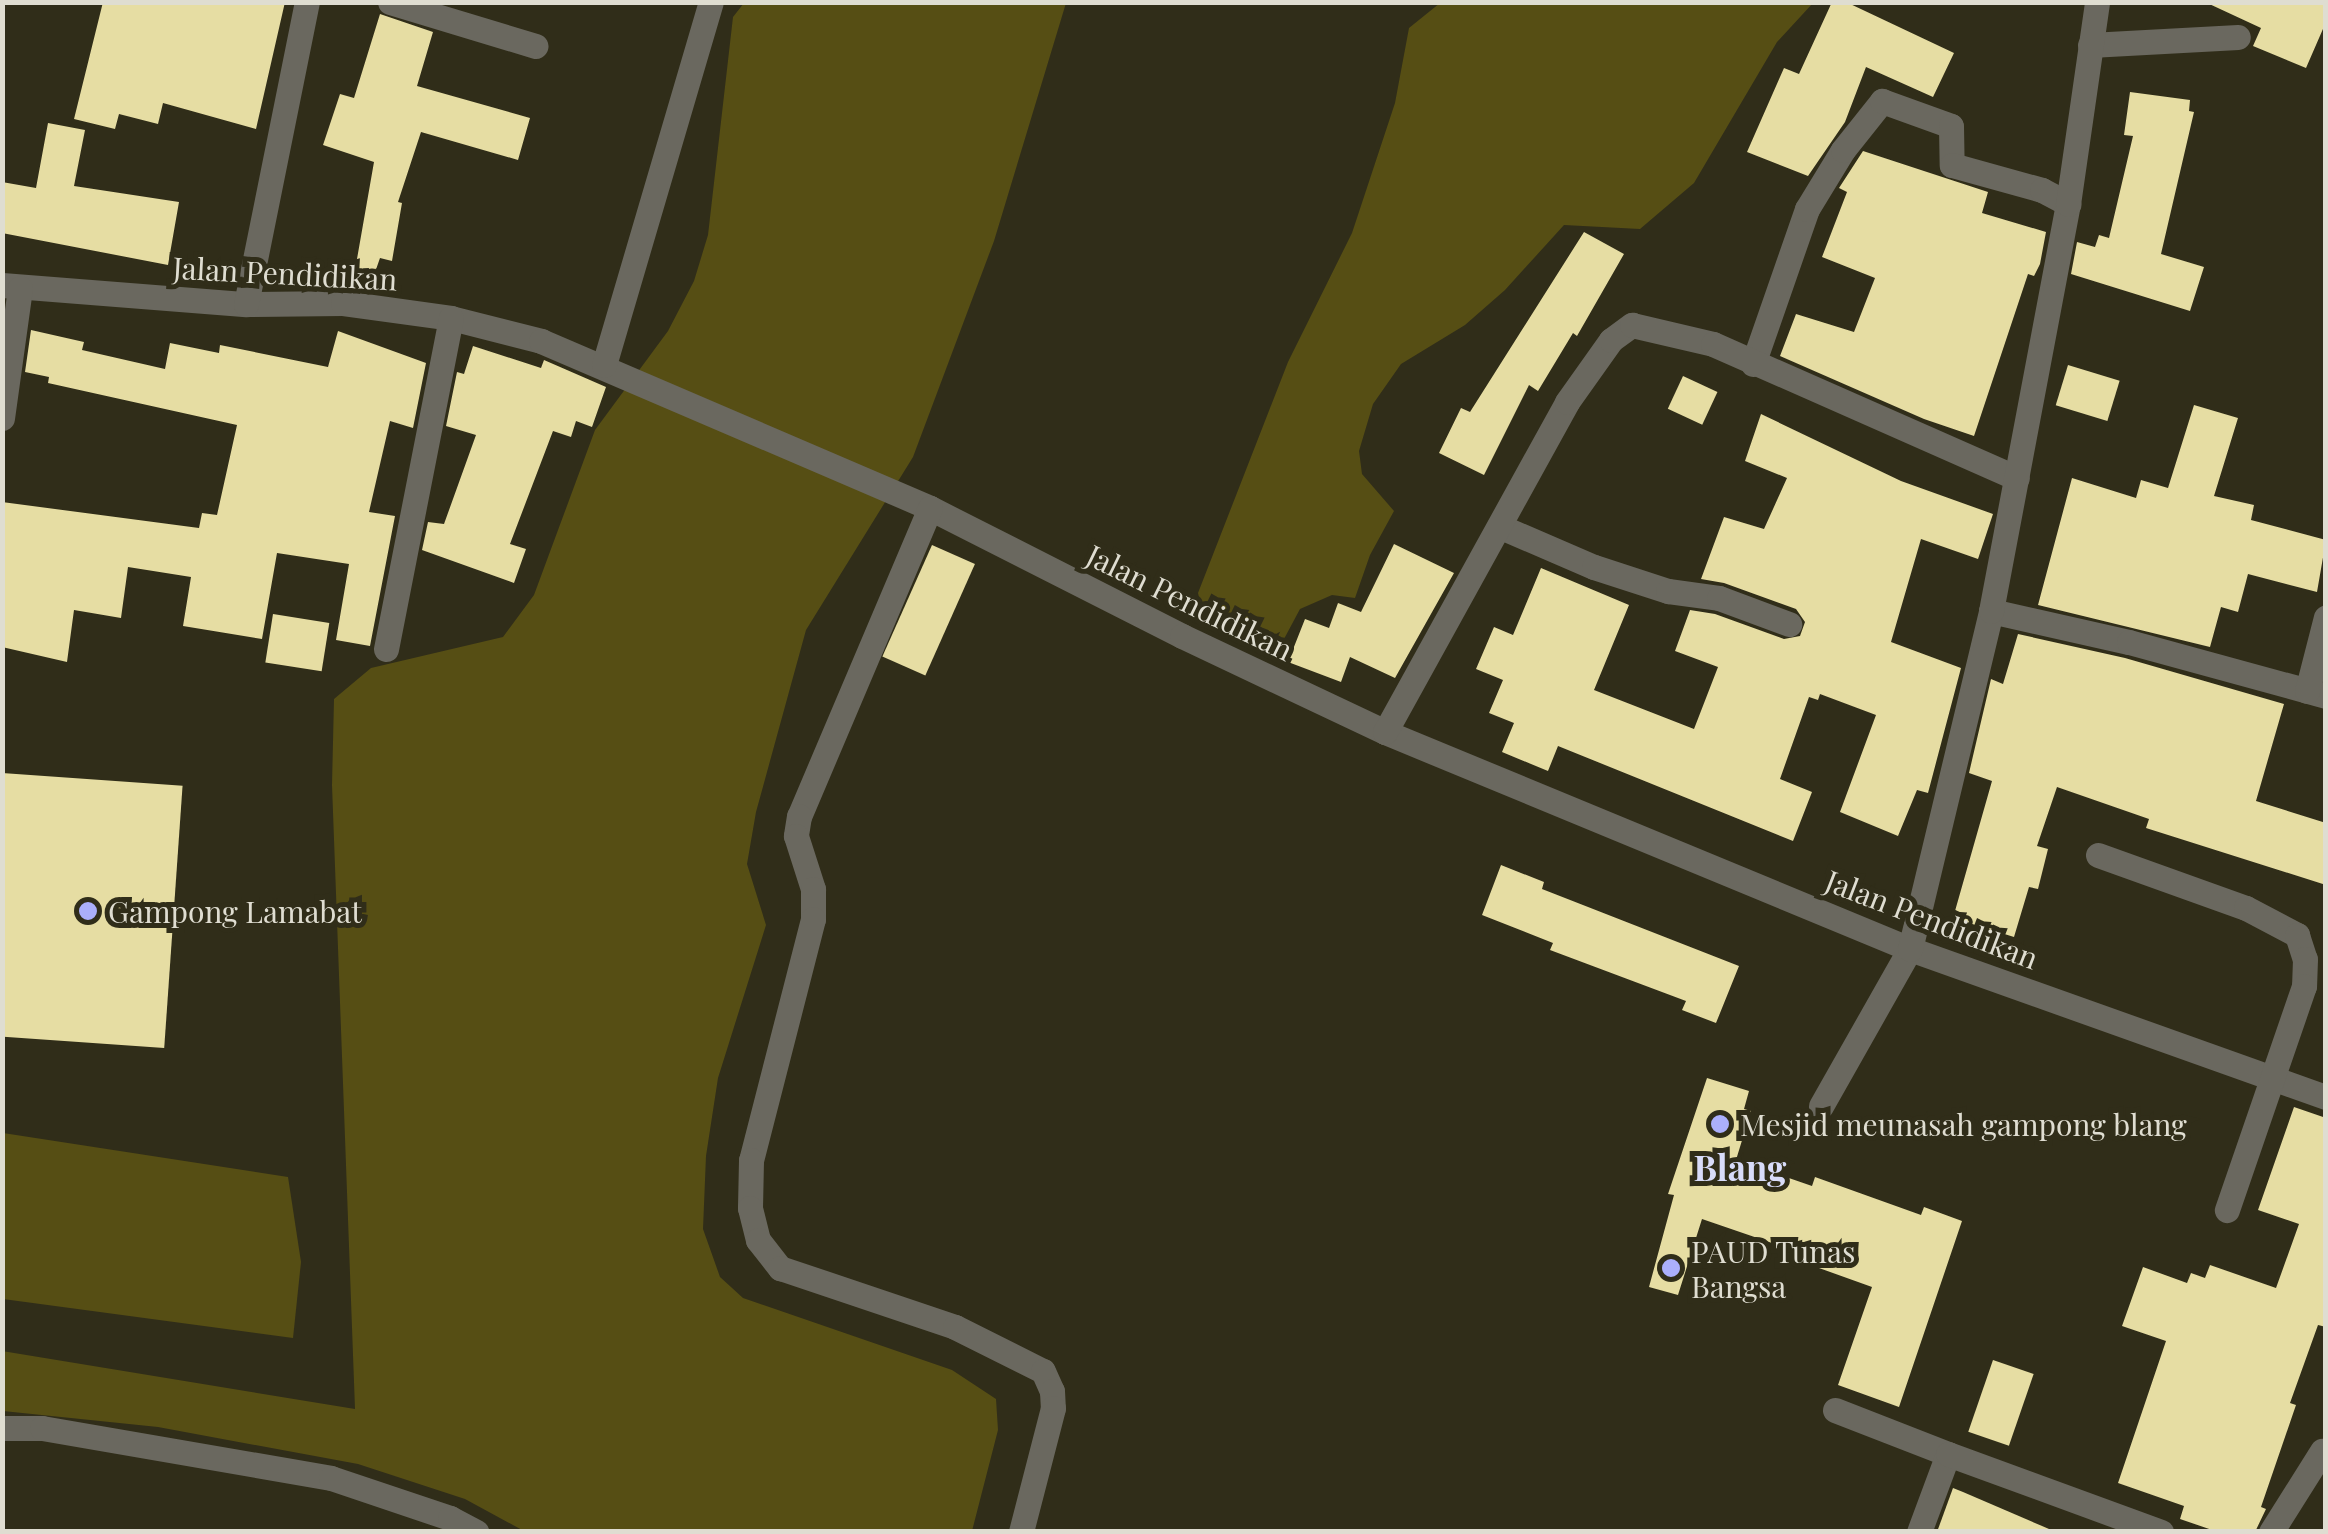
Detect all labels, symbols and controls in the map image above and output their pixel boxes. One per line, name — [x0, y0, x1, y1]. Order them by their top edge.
street label: Jalan Pendidikan — [172, 249, 398, 297]
street label: Jalan Pendidikan — [1081, 537, 1299, 667]
street label: Jalan Pendidikan — [1821, 862, 2043, 976]
place label: Gampong Lamabat — [108, 893, 362, 929]
marker: Gampong Lamabat — [77, 900, 99, 922]
place label: Mesjid meunasah gampong blang — [1740, 1106, 2187, 1142]
marker: Mesjid meunasah gampong blang — [1709, 1113, 1731, 1135]
district label: Blang — [1694, 1146, 1786, 1188]
place label: PAUD Tunas Bangsa — [1691, 1233, 1856, 1304]
marker: PAUD Tunas Bangsa — [1660, 1257, 1682, 1279]

